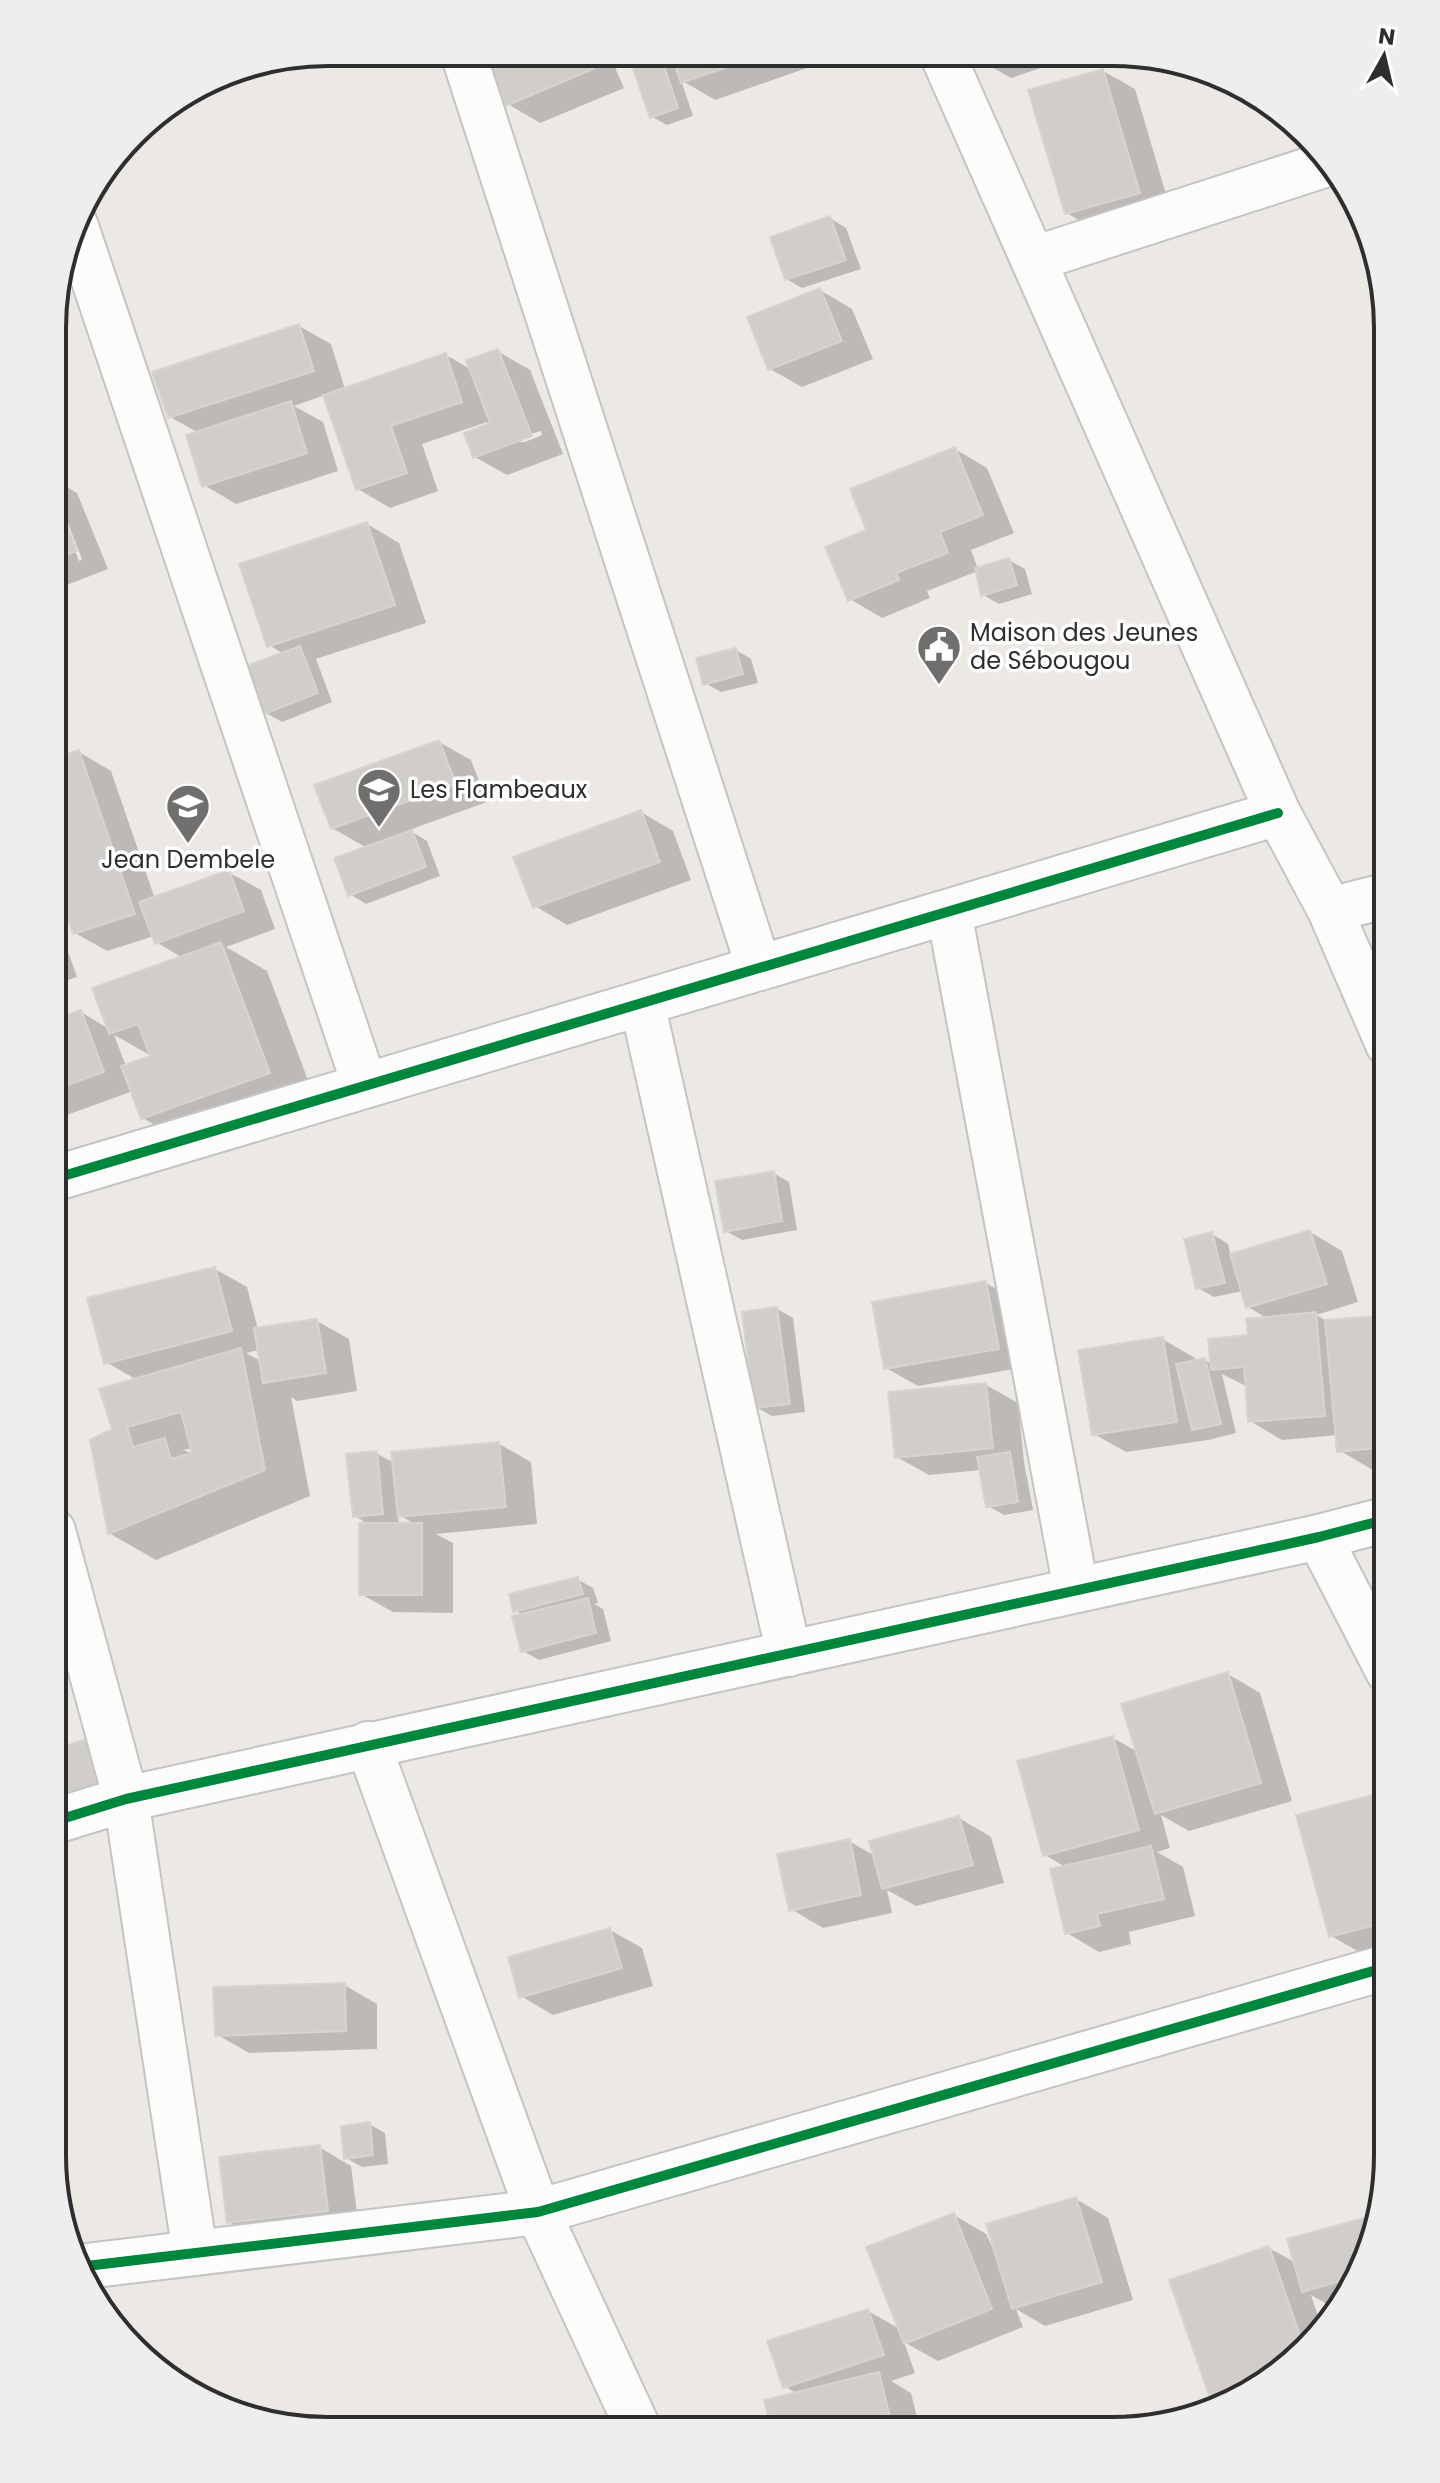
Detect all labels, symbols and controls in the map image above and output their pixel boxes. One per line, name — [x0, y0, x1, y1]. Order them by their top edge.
north arrow — [1344, 16, 1424, 96]
text: N — [1376, 20, 1397, 53]
place label: Maison des Jeunes de Sébougou — [970, 616, 1198, 677]
public building icon: Maison des Jeunes de Sébougou — [915, 623, 963, 686]
school or university icon: Les Flambeaux — [355, 766, 403, 829]
place label: Les Flambeaux — [410, 773, 588, 806]
school or university icon: Jean Dembele — [164, 782, 212, 845]
place label: Jean Dembele — [101, 843, 275, 876]

